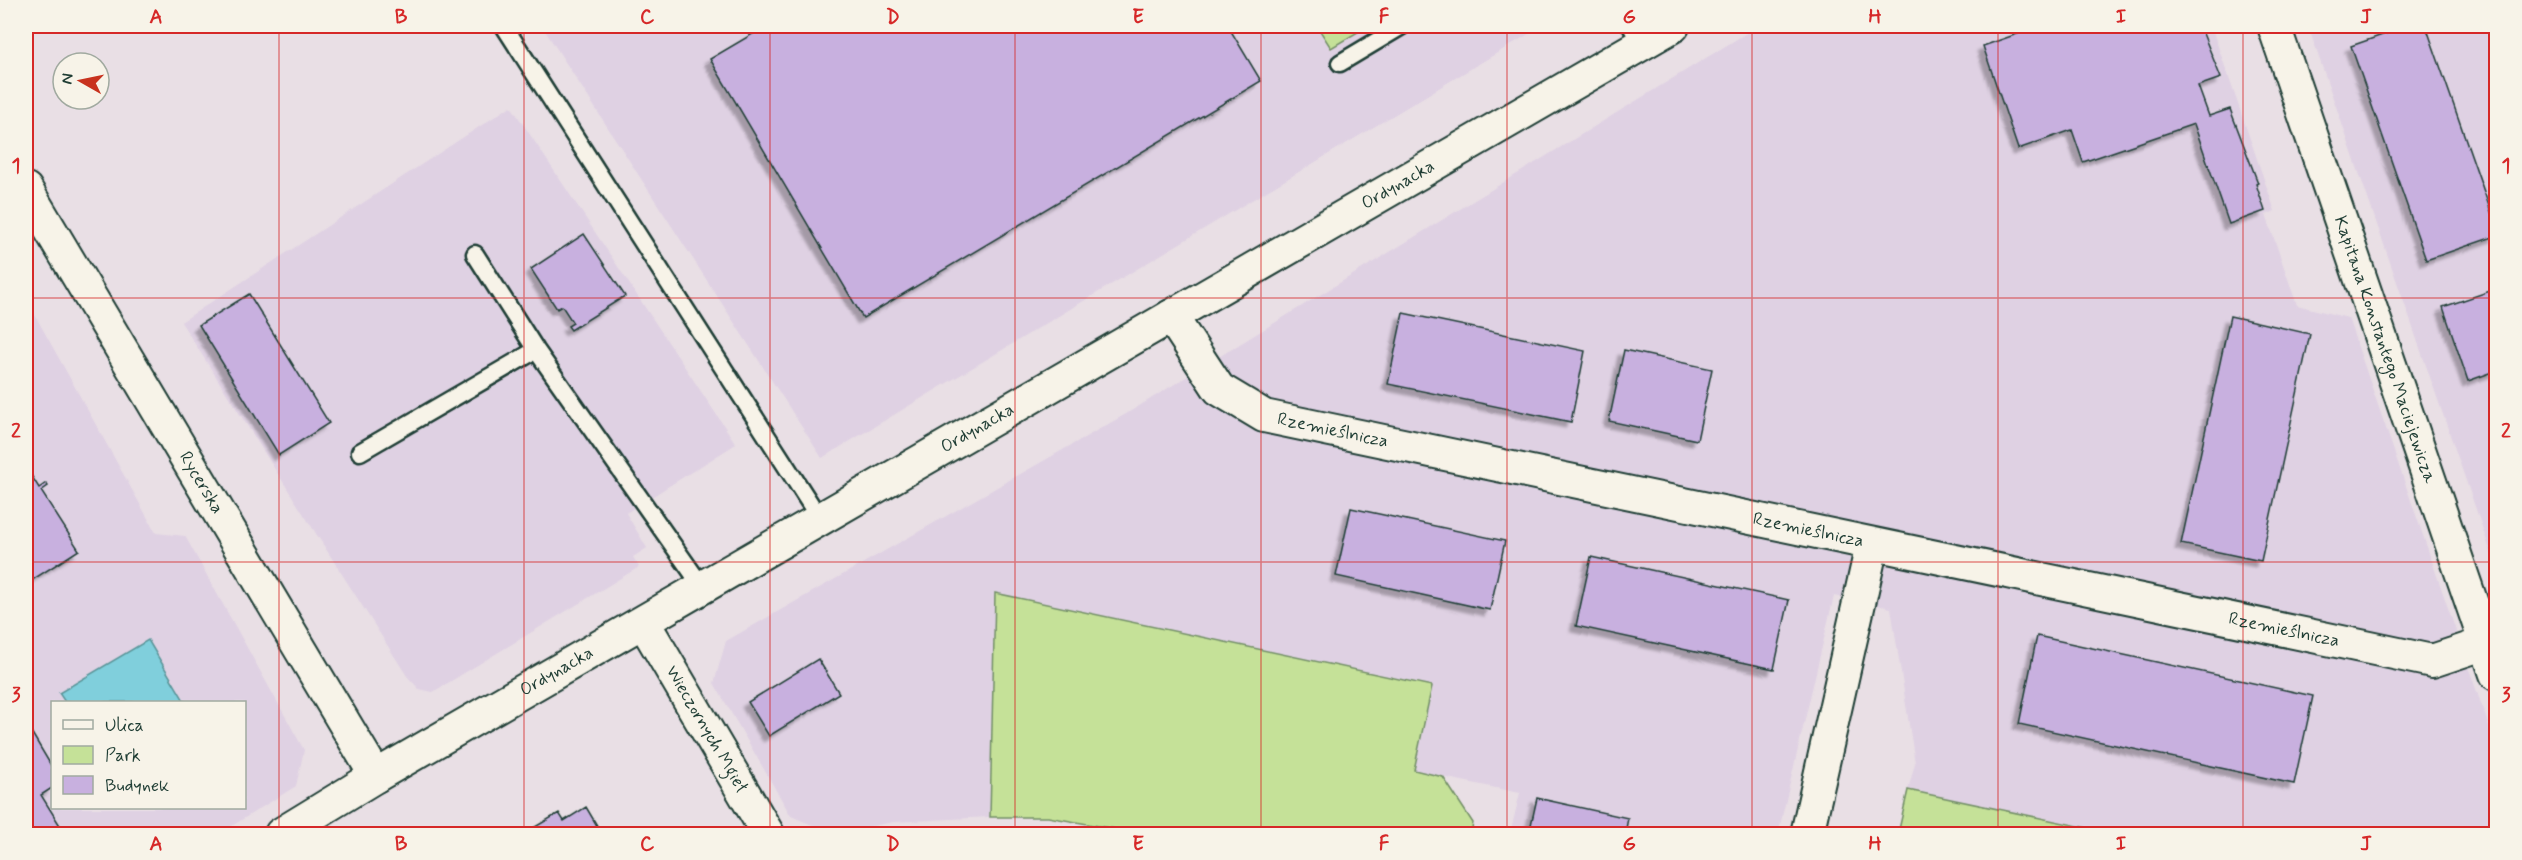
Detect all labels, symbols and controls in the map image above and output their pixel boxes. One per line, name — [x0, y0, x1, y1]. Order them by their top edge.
text: A — [149, 4, 163, 31]
text: B — [395, 4, 408, 31]
text: C — [640, 4, 655, 31]
text: D — [886, 4, 900, 31]
text: E — [1132, 4, 1144, 31]
text: F — [1379, 4, 1390, 31]
text: G — [1622, 4, 1636, 31]
text: H — [1868, 4, 1882, 31]
text: I — [2116, 4, 2126, 31]
text: J — [2360, 4, 2372, 31]
north arrow — [51, 51, 111, 111]
text: N — [56, 72, 79, 86]
text: 1 — [12, 153, 20, 180]
text: 1 — [2502, 153, 2510, 180]
street label: Ordynacka — [1357, 154, 1439, 216]
street label: Kapitana Konstantego Maciejewicza — [2328, 213, 2442, 487]
street label: Ordynacka — [936, 398, 1019, 459]
street label: Rzemieślnicza — [1275, 407, 1390, 454]
text: 2 — [11, 418, 21, 445]
text: 2 — [2501, 418, 2511, 445]
street label: Rycerska — [173, 447, 229, 519]
street label: Rzemieślnicza — [1751, 507, 1866, 553]
street label: Rzemieślnicza — [2226, 607, 2342, 653]
street label: Ordynacka — [516, 641, 598, 702]
street label: Wieczornych Mgieł — [660, 661, 753, 798]
text: 3 — [11, 682, 21, 709]
text: 3 — [2501, 682, 2511, 709]
legend — [51, 701, 246, 809]
text: Ulica — [105, 714, 144, 738]
text: Park — [105, 744, 141, 768]
text: Budynek — [105, 774, 169, 798]
text: A — [149, 831, 163, 858]
text: B — [395, 831, 408, 858]
text: C — [640, 831, 655, 858]
text: D — [886, 831, 900, 858]
text: E — [1132, 831, 1144, 858]
text: F — [1379, 831, 1390, 858]
text: G — [1622, 831, 1636, 858]
text: H — [1868, 831, 1882, 858]
text: I — [2116, 831, 2126, 858]
text: J — [2360, 831, 2372, 858]

